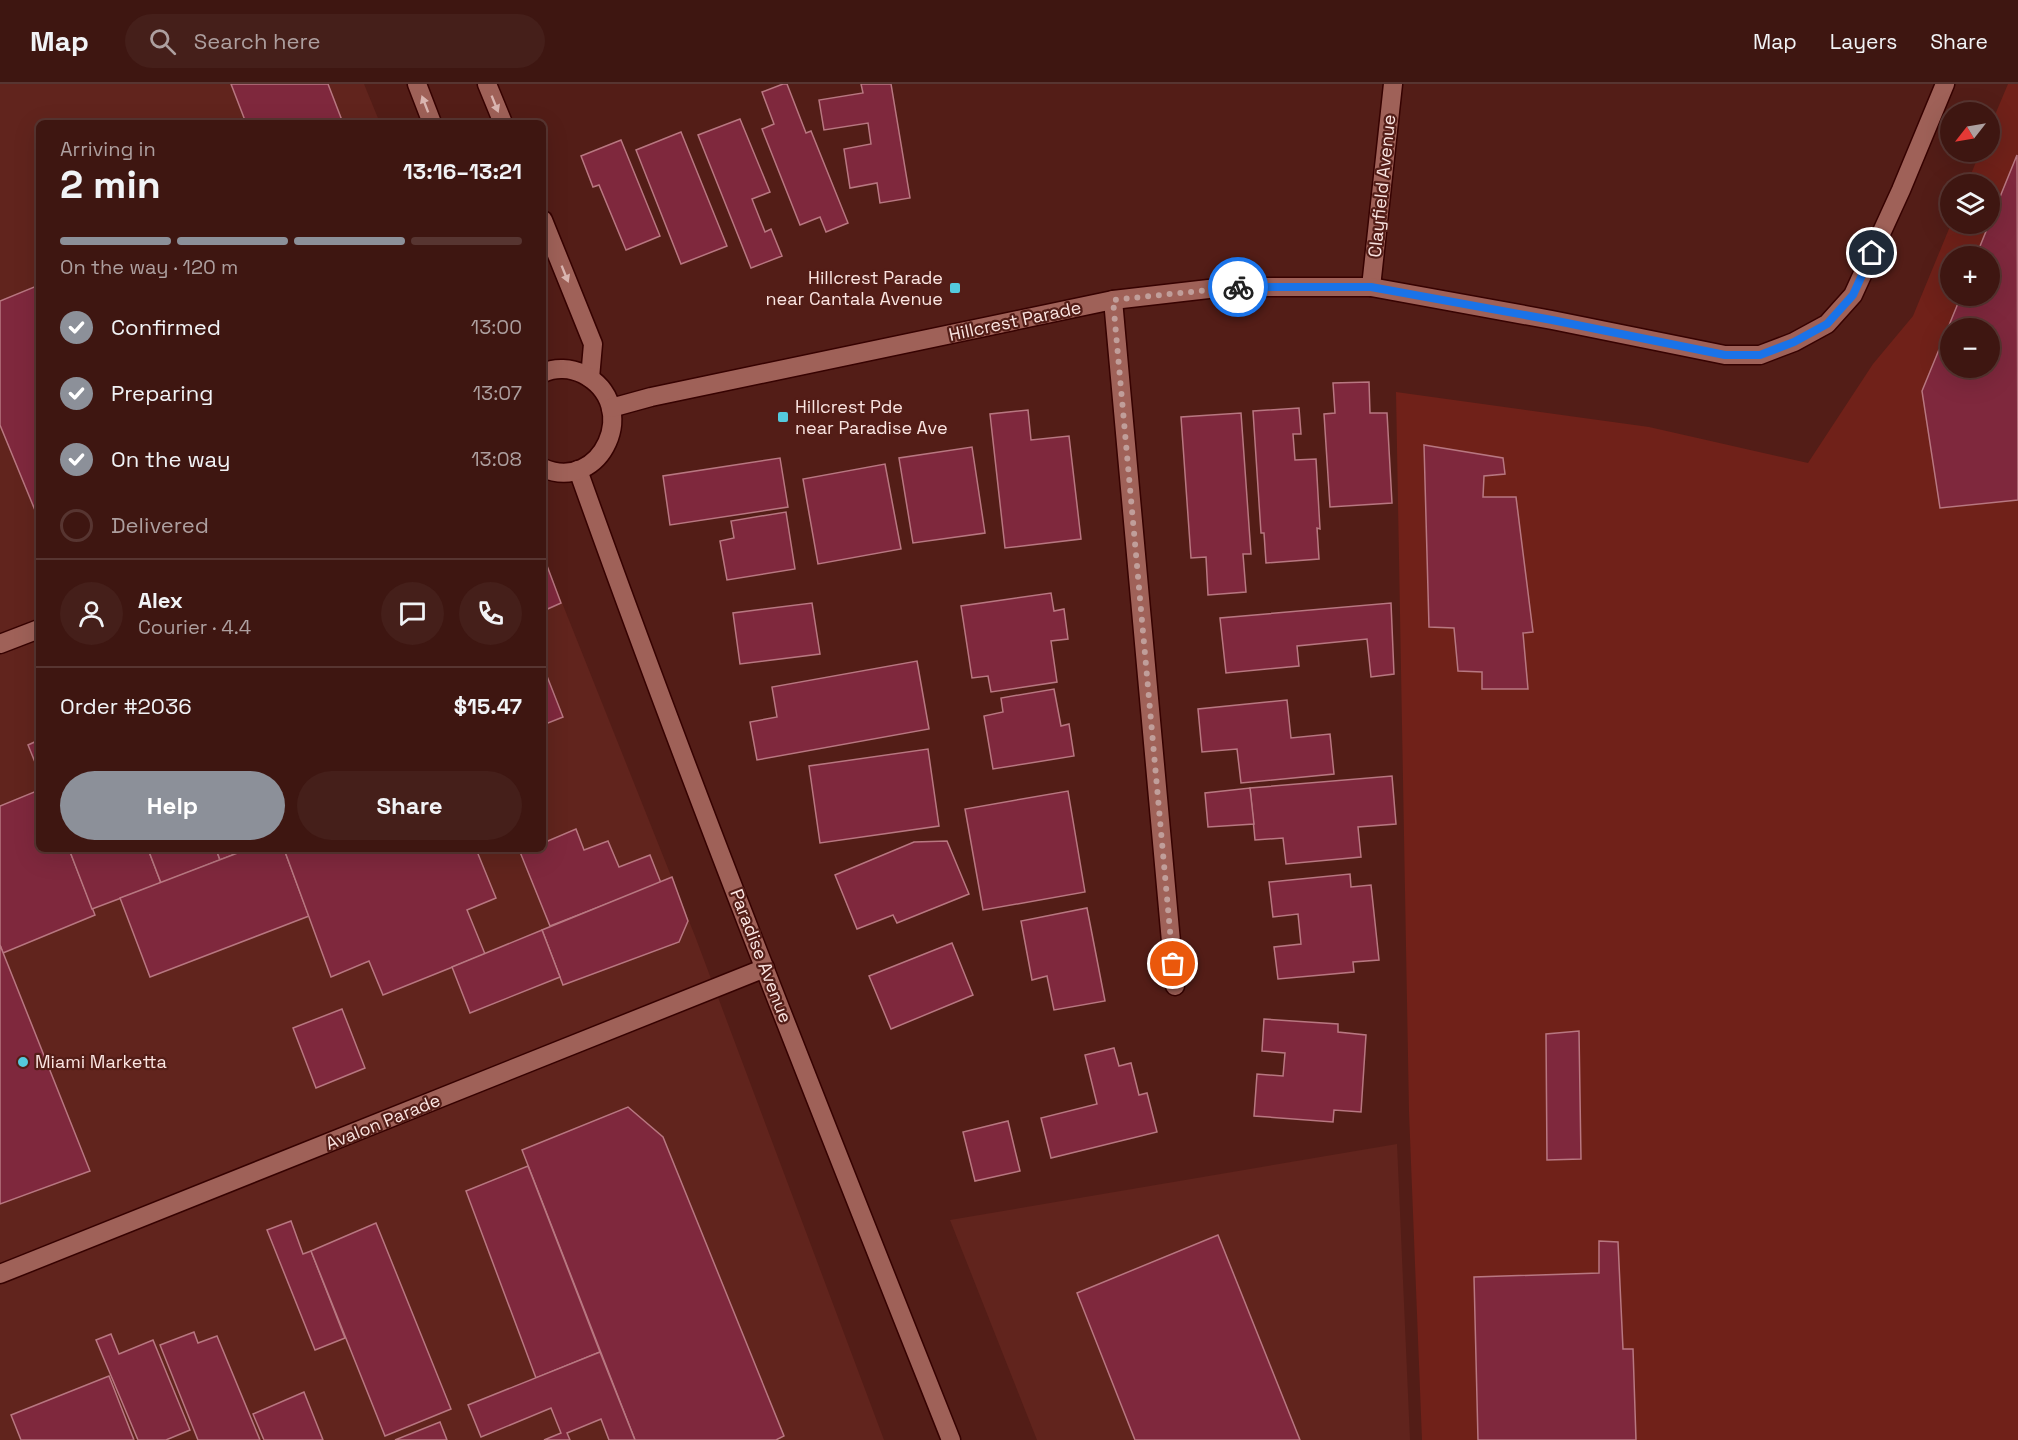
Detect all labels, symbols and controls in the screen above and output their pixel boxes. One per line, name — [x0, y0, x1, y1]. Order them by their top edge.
search box — [125, 14, 545, 68]
text: Map — [30, 23, 89, 59]
icon: search — [146, 25, 179, 58]
text: Search here — [194, 27, 321, 55]
text: Map — [1753, 28, 1797, 55]
text: Layers — [1830, 28, 1897, 55]
text: Share — [1930, 28, 1988, 55]
one-way arrow — [420, 94, 430, 112]
one-way arrow — [490, 95, 500, 113]
north arrow — [1940, 102, 2000, 162]
map controls — [1940, 102, 2000, 378]
street label: Clayfield Avenue — [1363, 113, 1400, 259]
text: Arriving in — [60, 136, 156, 162]
text: 13:16–13:21 — [403, 157, 522, 185]
text: 2 min — [60, 160, 161, 209]
button: layers — [1940, 174, 2000, 234]
pin — [1846, 227, 1897, 278]
icon: home — [1855, 236, 1888, 269]
button: + — [1940, 246, 2000, 306]
text: On the way · 120 m — [60, 254, 238, 280]
courier — [1208, 257, 1268, 317]
one-way arrow — [560, 266, 570, 284]
place label: Hillcrest Parade near Cantala Avenue — [766, 266, 943, 310]
icon: bike — [1222, 271, 1255, 304]
marker: Hillcrest Parade near Cantala Avenue — [948, 281, 962, 295]
street label: Hillcrest Parade — [947, 295, 1083, 346]
icon: check — [60, 311, 93, 344]
text: Confirmed — [111, 313, 221, 341]
text: 13:00 — [471, 314, 522, 340]
button: − — [1940, 318, 2000, 378]
icon: check — [60, 377, 93, 410]
text: Preparing — [111, 379, 213, 407]
text: 13:07 — [473, 380, 522, 406]
place label: Hillcrest Pde near Paradise Ave — [795, 395, 948, 439]
marker: Hillcrest Pde near Paradise Ave — [776, 410, 790, 424]
icon: check — [60, 443, 93, 476]
text: On the way — [111, 445, 230, 473]
text: 13:08 — [471, 446, 522, 472]
text: Delivered — [111, 511, 209, 539]
button: person — [60, 582, 123, 645]
button: chat — [381, 582, 444, 645]
button: phone — [459, 582, 522, 645]
text: Alex — [138, 586, 183, 614]
text: Courier · 4.4 — [138, 614, 251, 640]
text: Order #2036 — [60, 692, 192, 720]
text: $15.47 — [454, 692, 522, 720]
button: Help — [60, 771, 285, 840]
button: Share — [297, 771, 522, 840]
street label: Paradise Avenue — [725, 886, 798, 1026]
pin — [1147, 938, 1198, 989]
icon: bag — [1156, 947, 1189, 980]
place label: Miami Marketta — [35, 1050, 167, 1073]
marker: Miami Marketta — [16, 1055, 30, 1069]
street label: Avalon Parade — [322, 1088, 444, 1155]

